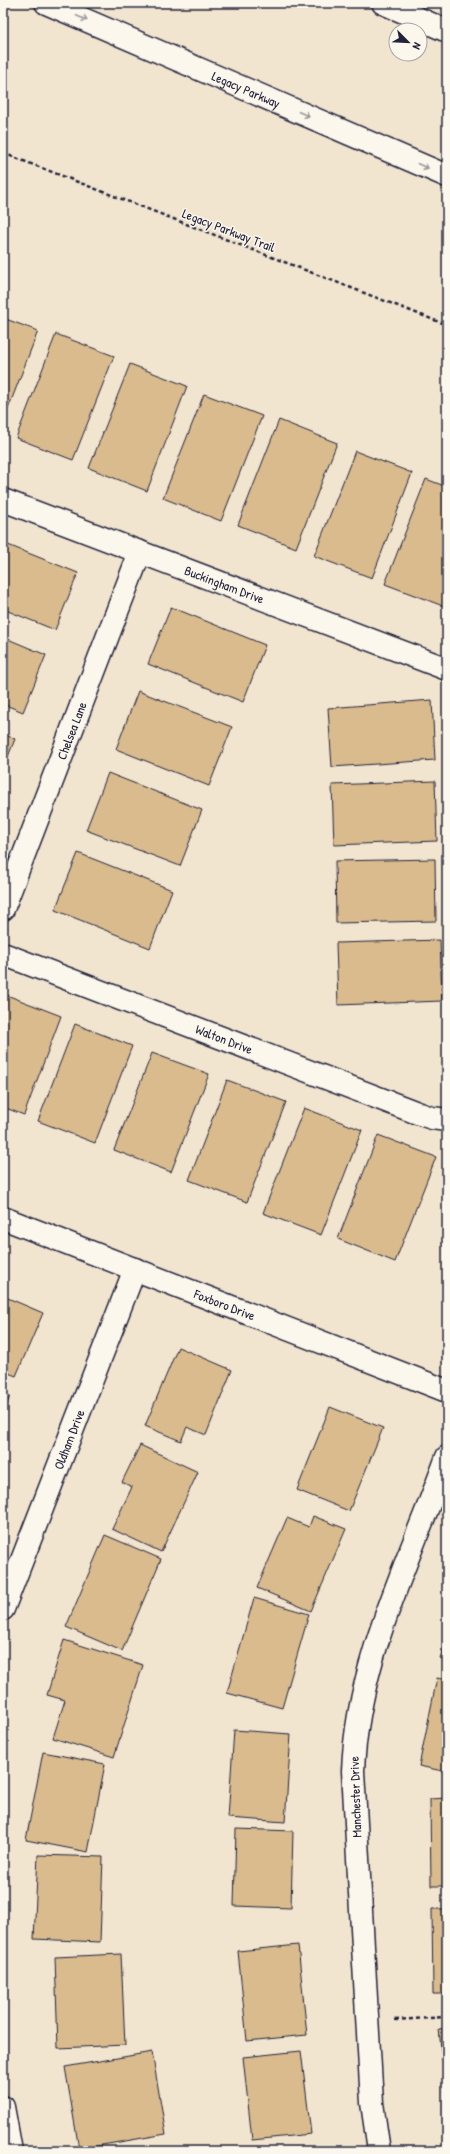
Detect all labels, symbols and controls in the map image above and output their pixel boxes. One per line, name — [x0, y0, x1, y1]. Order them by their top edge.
one-way arrow — [75, 15, 87, 23]
north arrow — [388, 22, 428, 62]
text: N — [409, 41, 425, 52]
street label: Legacy Parkway — [209, 67, 284, 112]
one-way arrow — [298, 111, 310, 119]
one-way arrow — [417, 163, 429, 170]
street label: Legacy Parkway Trail — [180, 204, 279, 256]
street label: Buckingham Drive — [182, 561, 267, 608]
street label: Chelsea Lane — [52, 699, 91, 762]
street label: Walton Drive — [193, 1020, 255, 1058]
street label: Foxboro Drive — [191, 1284, 258, 1324]
street label: Oldham Drive — [49, 1407, 89, 1472]
street label: Manchester Drive — [345, 1756, 365, 1838]

